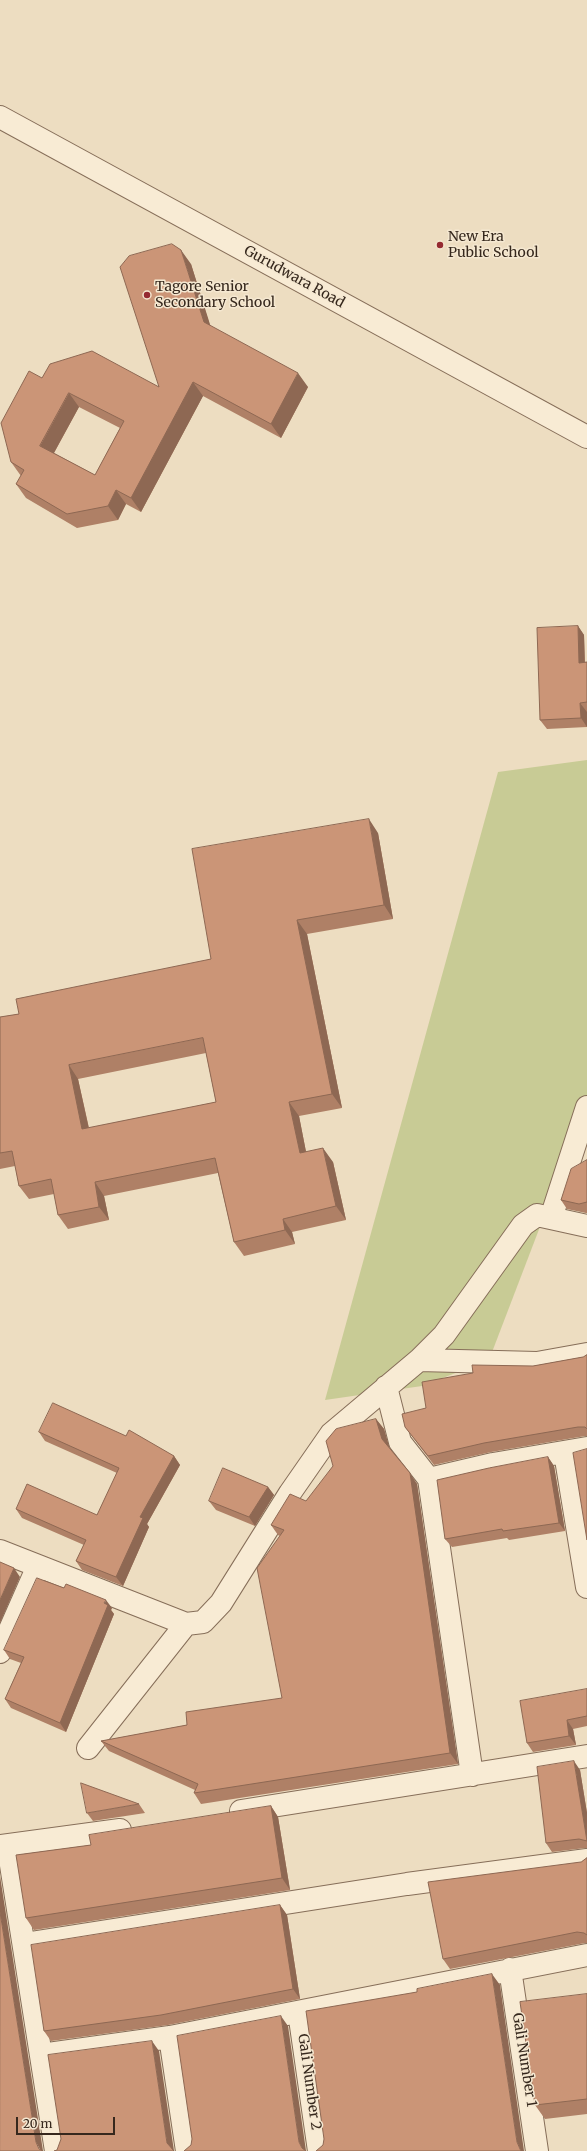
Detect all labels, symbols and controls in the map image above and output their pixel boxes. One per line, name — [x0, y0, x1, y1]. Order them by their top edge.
place label: New Era Public School — [448, 229, 539, 262]
marker: New Era Public School — [435, 240, 445, 250]
street label: Gurudwara Road — [241, 242, 347, 312]
place label: Tagore Senior Secondary School — [155, 279, 275, 312]
marker: Tagore Senior Secondary School — [142, 290, 152, 300]
street label: Gali Number 1 — [508, 2012, 540, 2108]
street label: Gali Number 2 — [294, 2033, 324, 2131]
scale bar — [18, 2109, 117, 2135]
text: 20 m — [23, 2116, 52, 2131]

